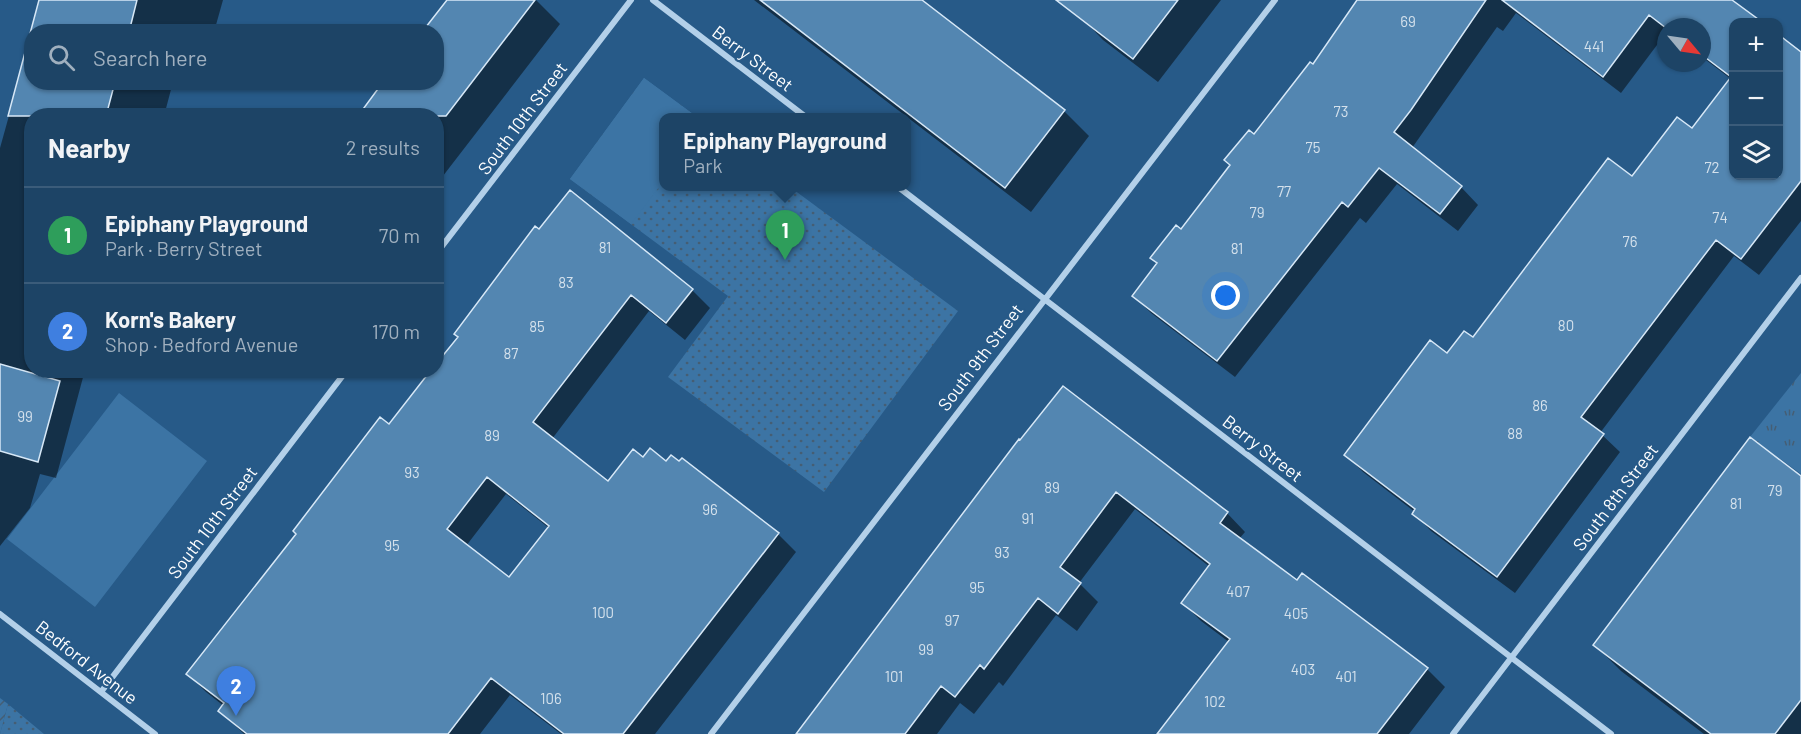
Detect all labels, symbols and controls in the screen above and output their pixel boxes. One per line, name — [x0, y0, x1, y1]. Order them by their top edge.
house number: 69 — [1400, 12, 1416, 30]
north arrow — [1657, 18, 1711, 72]
map controls — [1729, 18, 1783, 180]
button: + — [1729, 18, 1783, 72]
street label: Berry Street — [708, 20, 798, 96]
search box — [24, 24, 444, 90]
house number: 441 — [1584, 37, 1604, 55]
icon: search — [45, 41, 78, 74]
text: Search here — [93, 44, 207, 70]
street label: South 10th Street — [473, 57, 571, 179]
button: − — [1729, 72, 1783, 126]
house number: 73 — [1334, 102, 1348, 120]
popup — [659, 113, 911, 191]
button: layers — [1729, 126, 1783, 180]
text: Epiphany Playground — [683, 127, 887, 153]
text: Nearby — [48, 132, 130, 163]
text: 2 results — [346, 135, 420, 159]
house number: 75 — [1306, 138, 1320, 156]
text: Park — [683, 153, 723, 177]
house number: 72 — [1704, 158, 1720, 176]
house number: 77 — [1277, 182, 1291, 200]
house number: 79 — [1250, 203, 1264, 221]
house number: 74 — [1712, 208, 1728, 226]
text: Epiphany Playground — [105, 210, 308, 236]
pin: 1 — [766, 210, 804, 260]
text: 1 — [64, 223, 71, 247]
text: 70 m — [379, 223, 420, 247]
house number: 76 — [1623, 232, 1637, 250]
text: Park · Berry Street — [105, 236, 263, 260]
house number: 81 — [599, 238, 611, 256]
house number: 81 — [1231, 239, 1243, 257]
house number: 83 — [558, 273, 574, 291]
your location — [1211, 281, 1240, 310]
street label: South 9th Street — [933, 299, 1027, 415]
text: Korn's Bakery — [105, 306, 236, 332]
house number: 80 — [1558, 316, 1574, 334]
house number: 85 — [529, 317, 545, 335]
text: 2 — [62, 319, 73, 343]
text: 170 m — [372, 319, 420, 343]
text: Shop · Bedford Avenue — [105, 332, 298, 356]
house number: 87 — [504, 344, 518, 362]
house number: 86 — [1532, 396, 1548, 414]
house number: 99 — [17, 407, 33, 425]
street label: Berry Street — [1219, 410, 1307, 486]
house number: 88 — [1507, 424, 1523, 442]
house number: 89 — [484, 426, 500, 444]
street label: South 8th Street — [1568, 439, 1662, 555]
street label: South 10th Street — [163, 461, 261, 583]
house number: 93 — [404, 463, 420, 481]
house number: 89 — [1044, 478, 1060, 496]
house number: 79 — [1768, 481, 1782, 499]
house number: 81 — [1730, 494, 1742, 512]
house number: 96 — [702, 500, 718, 518]
house number: 91 — [1022, 509, 1034, 527]
house number: 95 — [384, 536, 400, 554]
house number: 93 — [994, 543, 1010, 561]
house number: 95 — [969, 578, 985, 596]
house number: 407 — [1226, 582, 1250, 600]
house number: 100 — [592, 603, 614, 621]
house number: 405 — [1284, 604, 1308, 622]
house number: 97 — [945, 611, 959, 629]
street label: Bedford Avenue — [32, 615, 142, 709]
house number: 99 — [918, 640, 934, 658]
house number: 403 — [1291, 660, 1315, 678]
pin: 2 — [216, 666, 256, 716]
house number: 101 — [885, 667, 903, 685]
house number: 401 — [1335, 667, 1357, 685]
house number: 106 — [540, 689, 562, 707]
house number: 102 — [1204, 692, 1226, 710]

